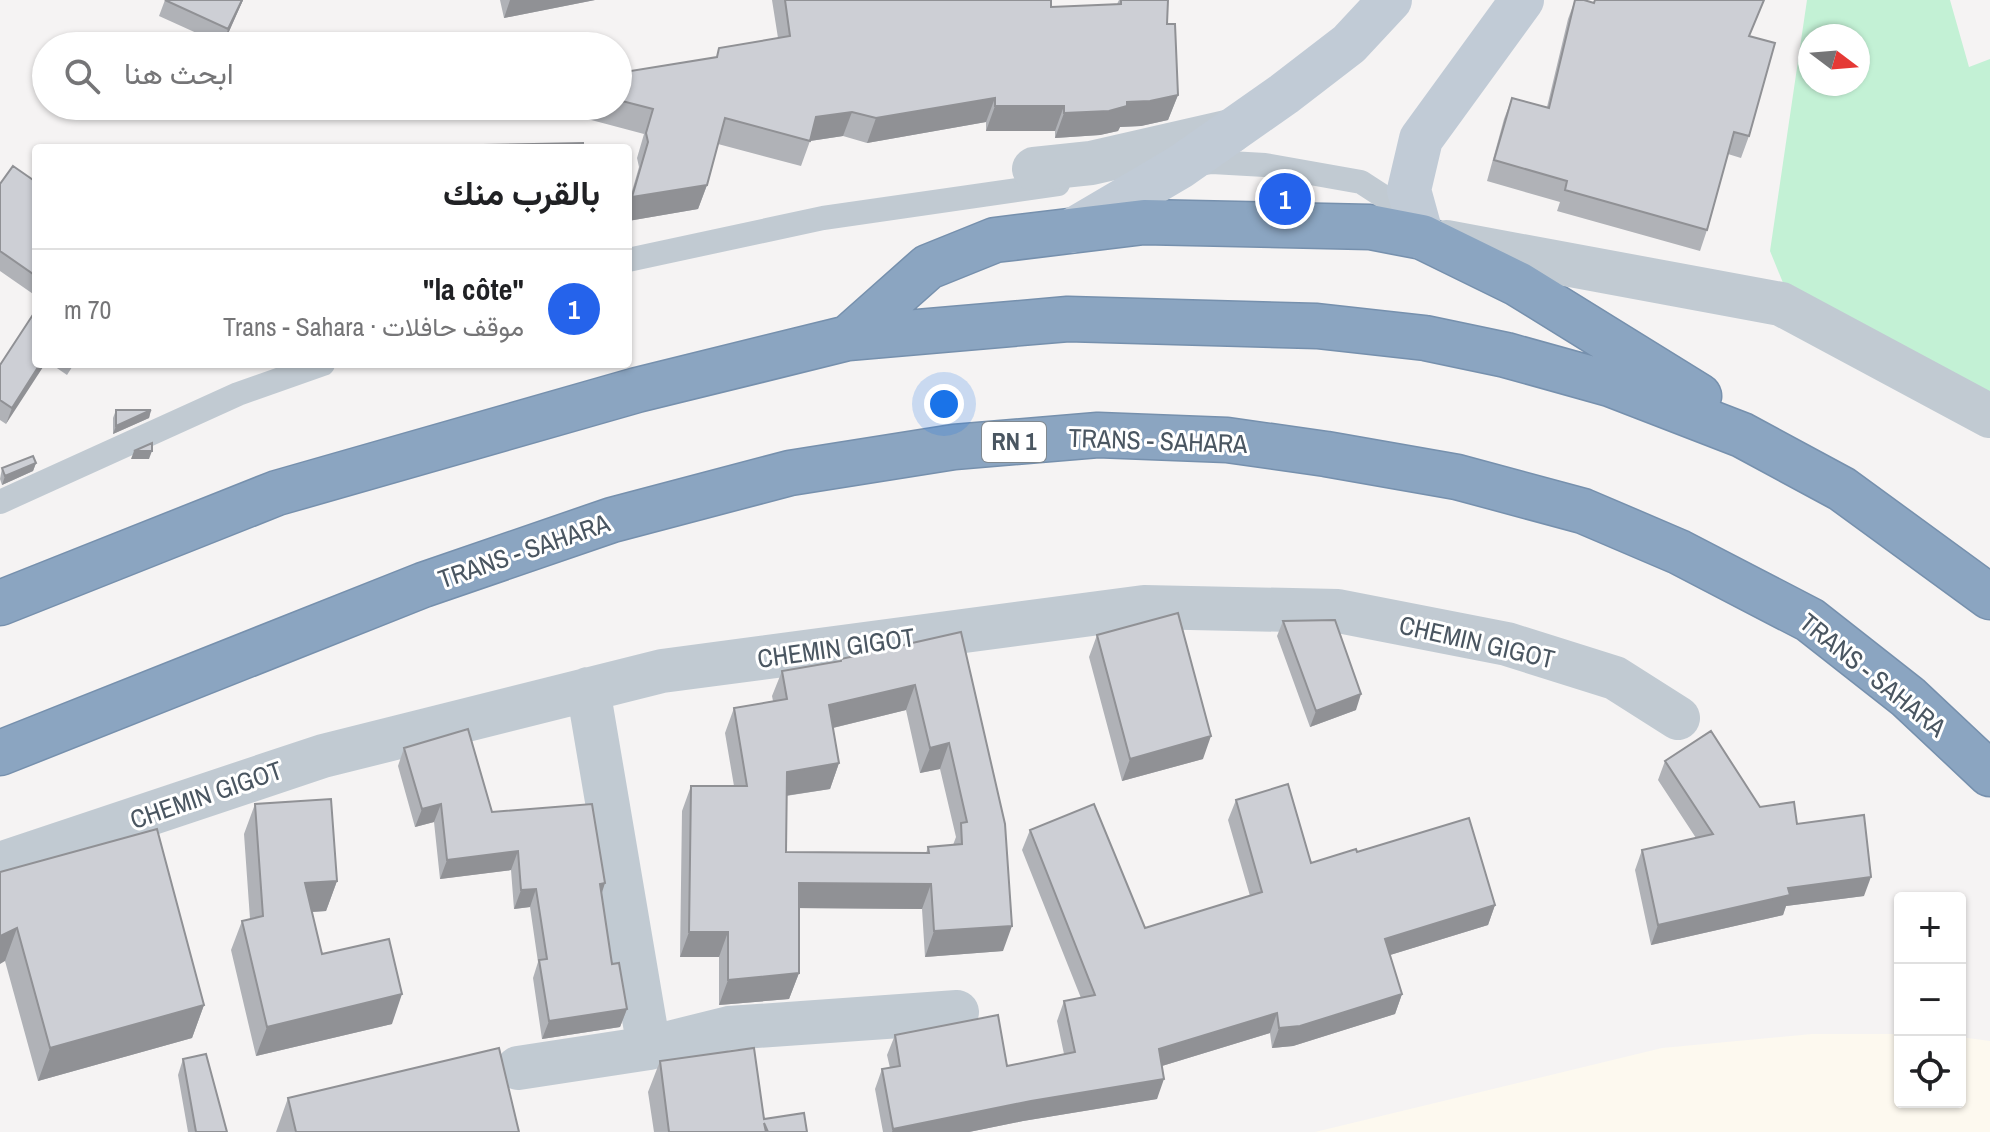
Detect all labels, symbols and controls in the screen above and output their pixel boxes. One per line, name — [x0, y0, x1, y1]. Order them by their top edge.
north arrow — [1798, 24, 1870, 96]
search box — [32, 32, 632, 120]
text: ابحث هنا — [124, 53, 234, 93]
icon: search — [60, 54, 104, 98]
pin: 1 — [1259, 169, 1311, 229]
text: بالقرب منك — [443, 170, 600, 216]
text: "la côte" — [423, 269, 524, 309]
text: 70 m — [64, 292, 111, 327]
text: 1 — [568, 292, 580, 327]
text: موقف حافلات · Trans - Sahara — [223, 309, 524, 344]
your location — [924, 384, 964, 424]
street label: TRANS - SAHARA — [1068, 420, 1249, 461]
road number: RN 1 — [982, 422, 1046, 462]
street label: TRANS - SAHARA — [434, 505, 615, 596]
street label: TRANS - SAHARA — [1793, 605, 1954, 745]
street label: CHEMIN GIGOT — [1396, 607, 1558, 676]
street label: CHEMIN GIGOT — [755, 619, 917, 676]
street label: CHEMIN GIGOT — [125, 752, 287, 837]
map controls — [1894, 892, 1966, 1108]
button: + — [1894, 892, 1966, 964]
button: − — [1894, 964, 1966, 1036]
button: locate — [1894, 1036, 1966, 1108]

